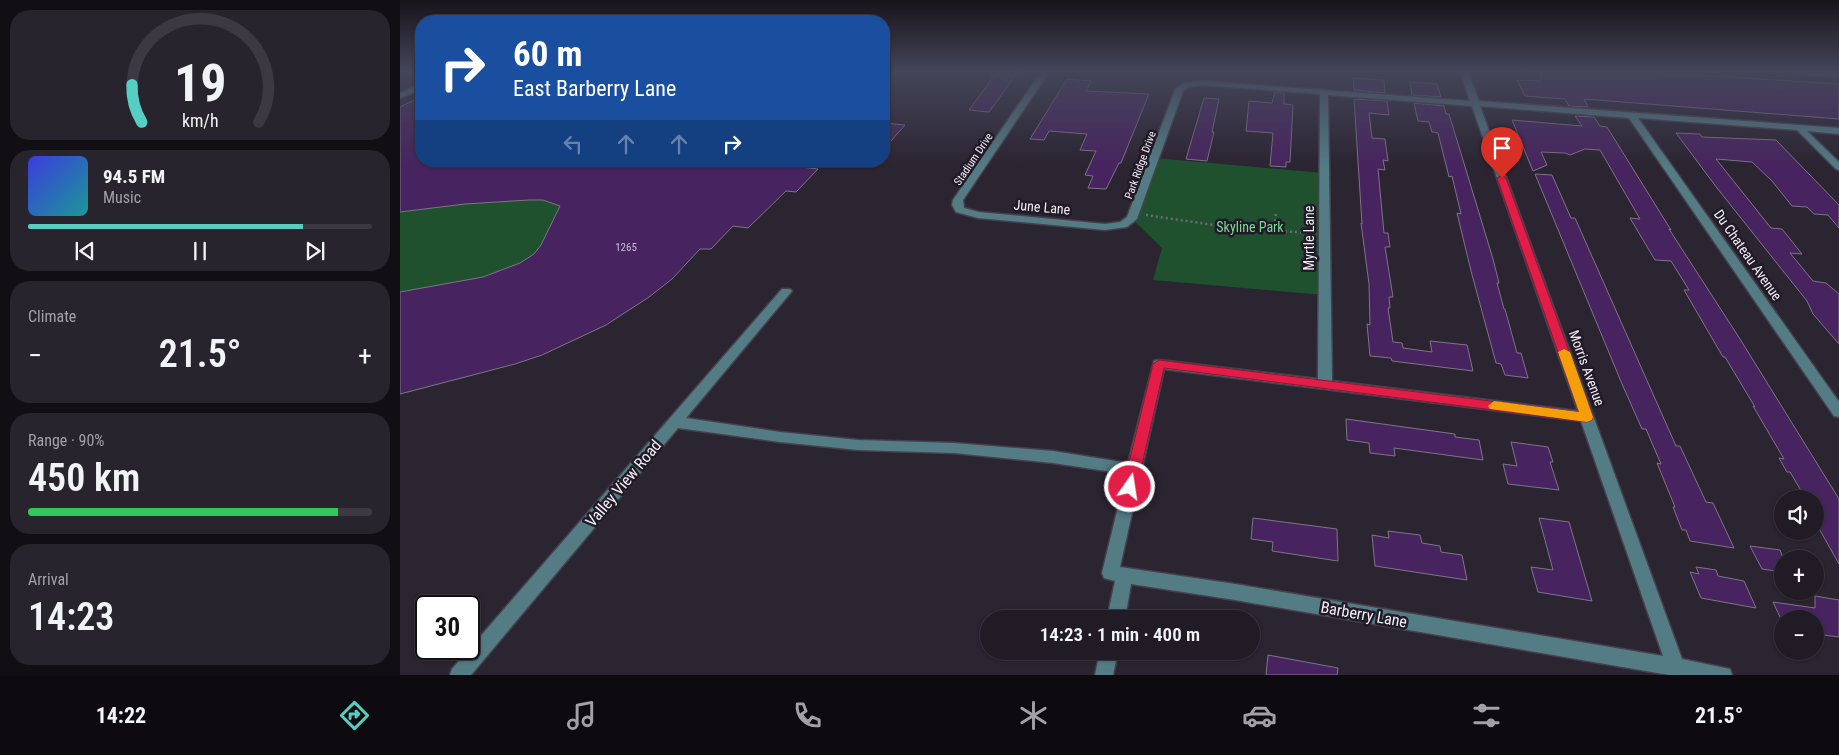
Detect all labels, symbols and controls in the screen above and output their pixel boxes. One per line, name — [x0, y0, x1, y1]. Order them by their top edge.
text: 60 m — [513, 34, 582, 75]
icon: right — [430, 35, 495, 100]
text: 19 — [174, 53, 226, 114]
text: East Barberry Lane — [513, 76, 676, 101]
text: km/h — [182, 110, 218, 131]
pin — [1481, 127, 1523, 178]
icon: left — [559, 130, 587, 158]
icon: ahead — [612, 130, 640, 158]
icon: ahead — [665, 130, 693, 158]
icon: right — [718, 130, 746, 158]
street label: Park Ridge Drive — [1122, 130, 1159, 201]
street label: Stadium Drive — [951, 131, 996, 188]
icon: arrive — [1488, 134, 1516, 162]
text: 94.5 FM — [103, 165, 165, 188]
text: Music — [103, 188, 141, 207]
street label: June Lane — [1013, 197, 1071, 217]
street label: Myrtle Lane — [1301, 205, 1317, 270]
street label: Du Chateau Avenue — [1711, 207, 1786, 304]
park label: Skyline Park — [1216, 219, 1284, 235]
icon: previous — [71, 237, 99, 265]
icon: pause — [186, 237, 214, 265]
icon: next — [301, 237, 329, 265]
house number: 1265 — [615, 241, 637, 254]
text: Climate — [28, 307, 76, 326]
street label: Morris Avenue — [1566, 328, 1608, 408]
text: 21.5° — [159, 332, 241, 376]
text: − — [28, 339, 42, 372]
text: + — [358, 339, 372, 372]
text: Range · 90% — [28, 431, 104, 450]
street label: Valley View Road — [581, 436, 665, 531]
text: 450 km — [28, 456, 140, 500]
position arrow — [1103, 460, 1155, 512]
map controls — [1774, 490, 1824, 660]
button: sound — [1774, 490, 1824, 540]
button: + — [1774, 550, 1824, 600]
text: Arrival — [28, 570, 69, 589]
text: 14:23 — [28, 595, 114, 639]
speed limit sign: 30 — [415, 595, 480, 660]
street label: Barberry Lane — [1319, 598, 1409, 631]
button: − — [1774, 610, 1824, 660]
text: 14:23 · 1 min · 400 m — [1040, 623, 1200, 646]
icon: directions — [337, 698, 372, 733]
icon: music — [564, 698, 599, 733]
icon: phone — [790, 698, 825, 733]
icon: climate — [1016, 698, 1051, 733]
icon: car — [1242, 698, 1277, 733]
icon: filters — [1469, 698, 1504, 733]
text: 14:22 — [96, 703, 146, 728]
text: 21.5° — [1695, 703, 1743, 728]

